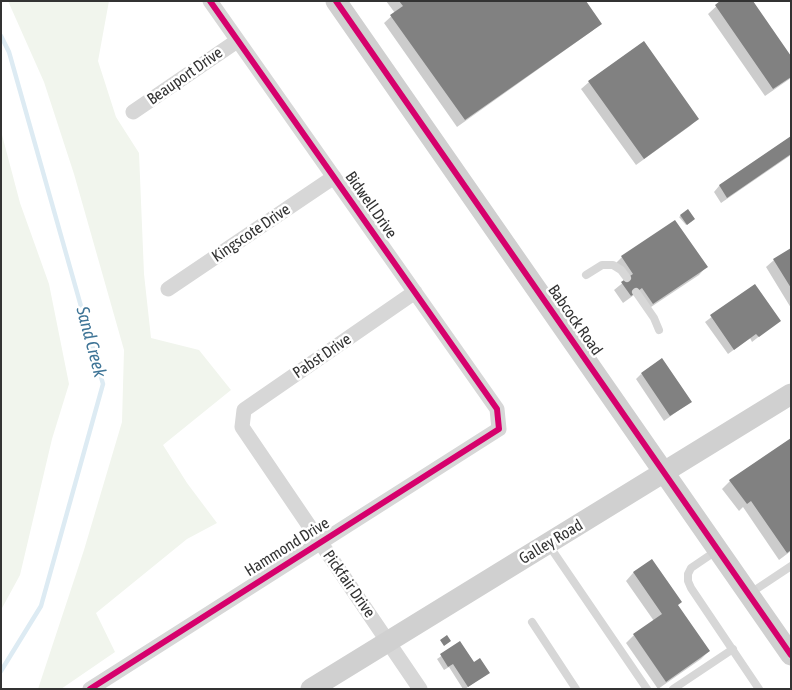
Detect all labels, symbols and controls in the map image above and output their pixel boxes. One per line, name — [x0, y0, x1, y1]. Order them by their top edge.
street label: Beauport Drive — [144, 43, 226, 109]
street label: Bidwell Drive — [341, 168, 401, 242]
street label: Kingscote Drive — [208, 200, 294, 266]
street label: Babcock Road — [544, 281, 606, 359]
water label: Sand Creek — [71, 304, 111, 380]
street label: Pabst Drive — [289, 330, 355, 382]
street label: Hammond Drive — [241, 513, 333, 581]
street label: Galley Road — [516, 516, 586, 568]
street label: Pickfair Drive — [319, 547, 379, 621]

